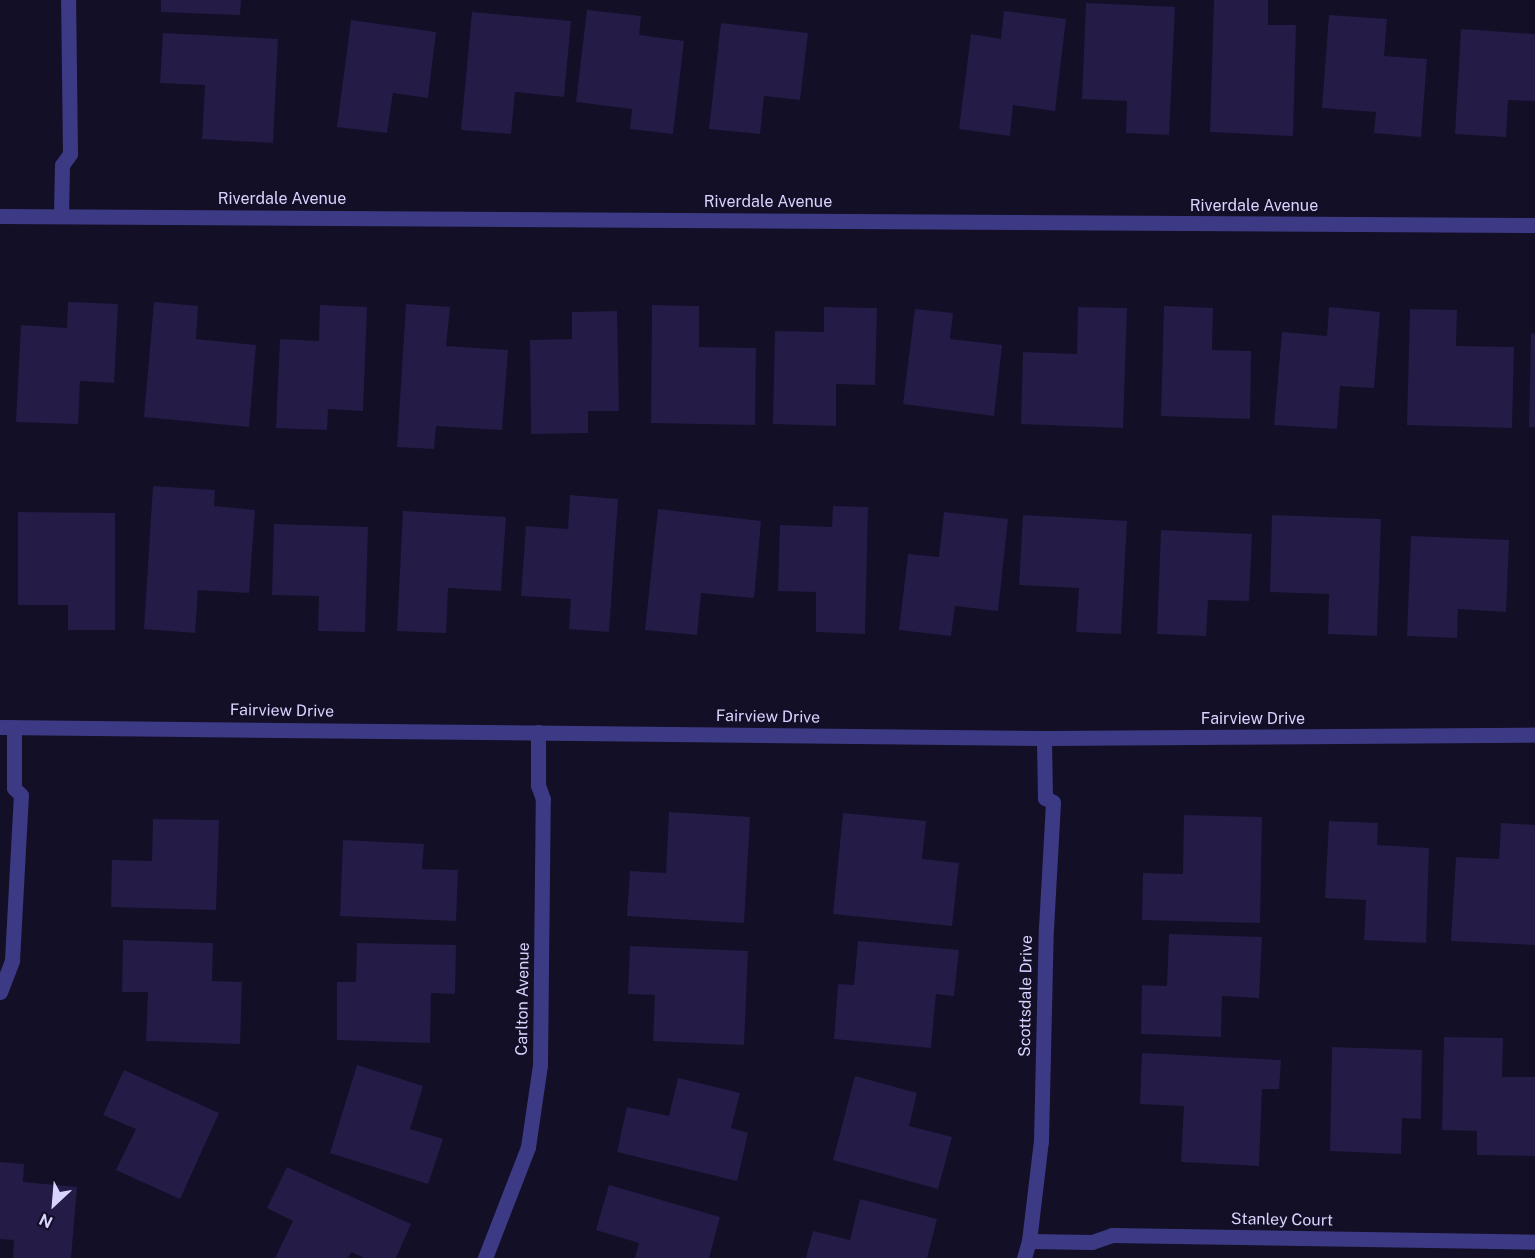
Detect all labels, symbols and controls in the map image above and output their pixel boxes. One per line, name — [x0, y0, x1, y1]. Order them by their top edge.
street label: Riverdale Avenue — [218, 189, 346, 209]
street label: Riverdale Avenue — [704, 192, 832, 212]
street label: Riverdale Avenue — [1190, 196, 1318, 216]
street label: Fairview Drive — [230, 700, 334, 722]
street label: Fairview Drive — [716, 706, 820, 728]
street label: Fairview Drive — [1201, 709, 1305, 729]
street label: Scottsdale Drive — [1015, 935, 1037, 1057]
street label: Carlton Avenue — [512, 942, 534, 1056]
north arrow — [24, 1174, 84, 1234]
text: N — [36, 1209, 56, 1232]
street label: Stanley Court — [1231, 1210, 1333, 1230]

